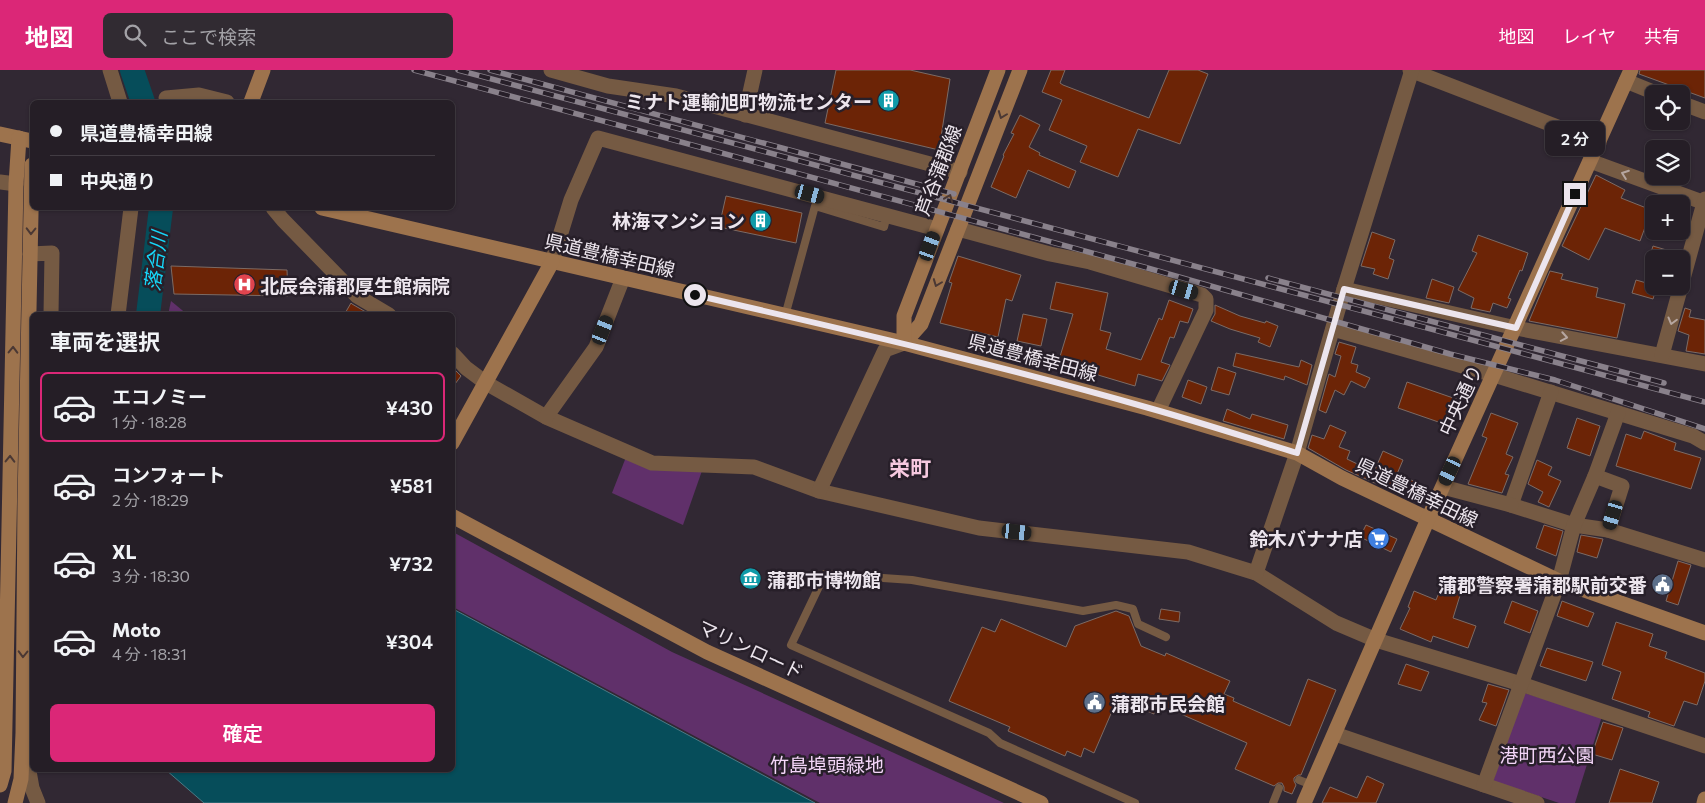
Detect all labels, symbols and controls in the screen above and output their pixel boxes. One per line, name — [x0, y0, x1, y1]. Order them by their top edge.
search box — [103, 13, 453, 58]
icon: search — [121, 21, 149, 49]
text: 地図 — [25, 22, 73, 51]
text: ここで検索 — [161, 25, 256, 48]
text: 地図 — [1499, 25, 1535, 47]
text: レイヤ — [1563, 25, 1616, 47]
text: 共有 — [1644, 25, 1680, 47]
map controls — [1645, 85, 1690, 295]
button: locate — [1645, 85, 1690, 130]
building icon: ミナト運輸旭町物流センター — [876, 89, 900, 113]
place label: ミナト運輸旭町物流センター — [625, 90, 872, 113]
one-way arrow — [998, 111, 1008, 119]
text: 県道豊橋幸田線 — [80, 121, 213, 144]
street label: 芦谷蒲郡線 — [910, 122, 966, 218]
callout: 2 分 — [1545, 122, 1605, 156]
text: 2 分 — [1561, 129, 1589, 148]
button: layers — [1645, 140, 1690, 185]
text: 中央通り — [80, 169, 156, 192]
one-way arrow — [1622, 170, 1630, 180]
car — [793, 183, 826, 205]
route end — [1564, 183, 1586, 205]
one-way arrow — [943, 194, 954, 203]
button: + — [1645, 195, 1690, 240]
building icon: 林海マンション — [749, 208, 773, 232]
place label: 林海マンション — [612, 209, 745, 232]
one-way arrow — [25, 227, 36, 235]
water label: 落合川 — [139, 228, 171, 292]
street label: 県道豊橋幸田線 — [543, 229, 677, 281]
car — [917, 229, 942, 263]
button: − — [1645, 250, 1690, 295]
hospital icon: 北辰会蒲郡厚生館病院 — [232, 273, 256, 297]
place label: 北辰会蒲郡厚生館病院 — [260, 274, 450, 297]
one-way arrow — [933, 278, 943, 287]
car — [1167, 279, 1200, 301]
route start — [684, 284, 706, 306]
car — [590, 313, 615, 347]
one-way arrow — [1667, 316, 1677, 324]
text: 車両を選択 — [50, 328, 160, 355]
street label: 県道豊橋幸田線 — [966, 329, 1100, 385]
one-way arrow — [1559, 331, 1568, 341]
one-way arrow — [8, 346, 18, 354]
street label: 中央通り — [1434, 361, 1486, 439]
icon: car — [52, 385, 97, 430]
text: エコノミー — [112, 385, 207, 408]
text: ¥430 — [386, 396, 433, 419]
text: 1 分 · 18:28 — [112, 412, 187, 431]
street label: 県道豊橋幸田線 — [1352, 453, 1482, 531]
car — [1436, 454, 1463, 488]
one-way arrow — [5, 455, 15, 462]
district label: 栄町 — [889, 455, 931, 480]
icon: car — [52, 463, 97, 508]
text: コンフォート — [112, 463, 225, 486]
text: ¥581 — [390, 474, 433, 497]
text: 2 分 · 18:29 — [112, 490, 189, 509]
car — [1601, 498, 1624, 532]
car — [1001, 523, 1032, 541]
supermarket icon: 鈴木バナナ店 — [1367, 526, 1391, 550]
place label: 鈴木バナナ店 — [1249, 527, 1363, 550]
text: XL — [112, 540, 137, 563]
icon: car — [52, 541, 97, 586]
text: ¥732 — [389, 552, 433, 575]
text: 3 分 · 18:30 — [112, 566, 190, 585]
museum icon: 蒲郡市博物館 — [739, 567, 763, 591]
place label: 蒲郡市博物館 — [767, 568, 881, 591]
public building icon: 蒲郡警察署蒲郡駅前交番 — [1651, 572, 1675, 596]
place label: 蒲郡警察署蒲郡駅前交番 — [1438, 573, 1647, 596]
street label: マリンロード — [694, 614, 808, 684]
text: Moto — [112, 618, 161, 641]
icon: car — [52, 619, 97, 664]
text: ¥304 — [386, 630, 433, 653]
text: 4 分 · 18:31 — [112, 644, 187, 663]
one-way arrow — [18, 651, 29, 659]
public building icon: 蒲郡市民会館 — [1083, 691, 1107, 715]
place label: 蒲郡市民会館 — [1111, 692, 1225, 715]
button: 確定 — [50, 704, 435, 762]
park label: 港町西公園 — [1499, 743, 1595, 766]
park label: 竹島埠頭緑地 — [770, 753, 884, 776]

